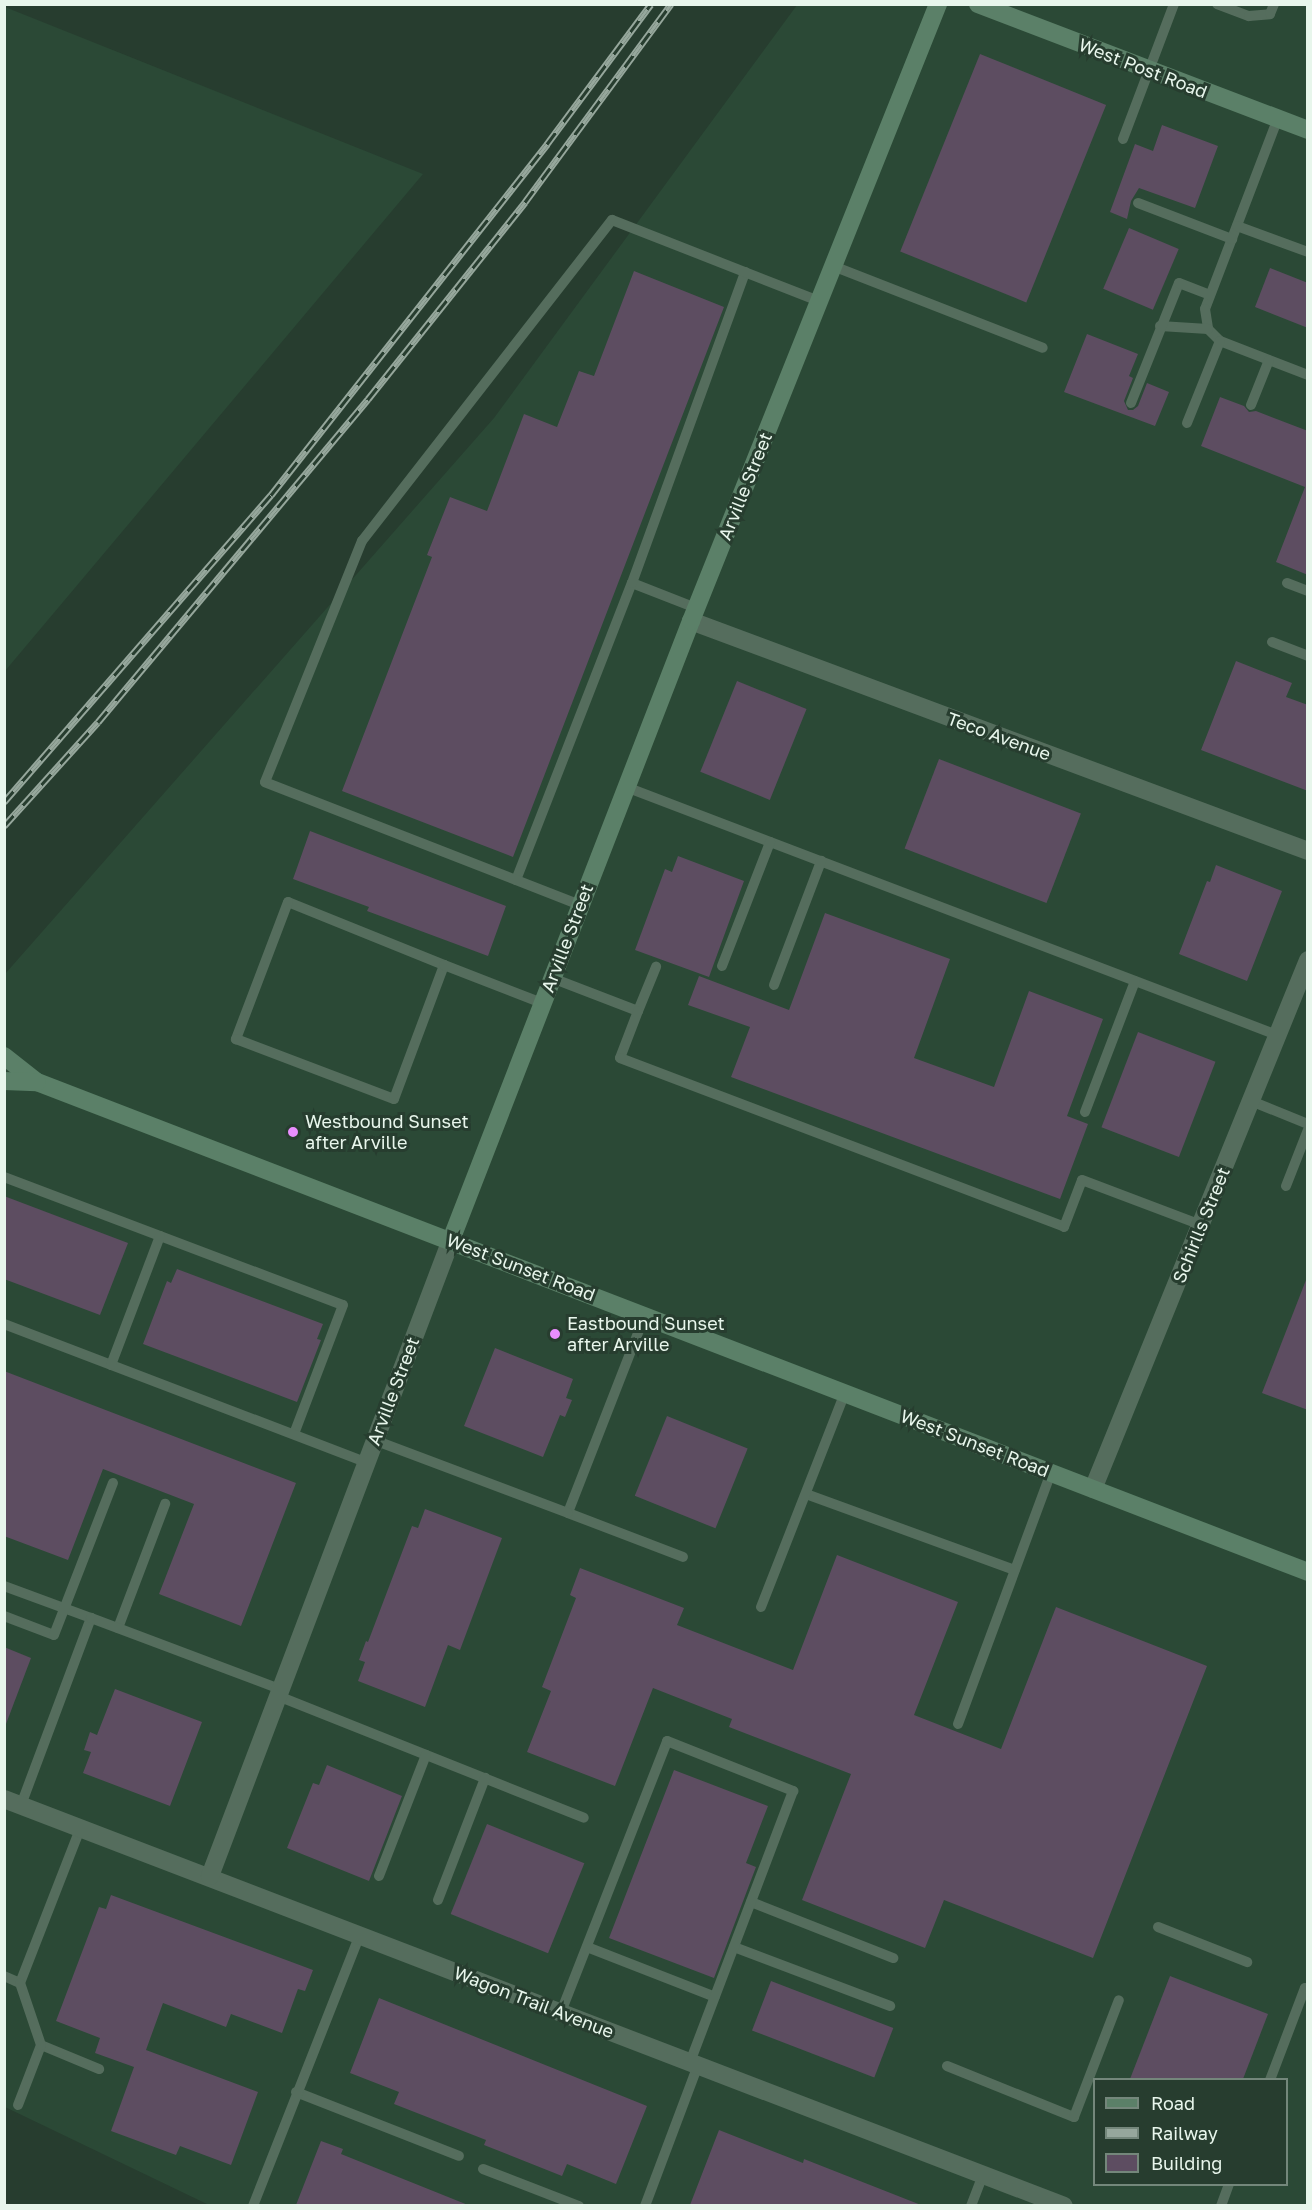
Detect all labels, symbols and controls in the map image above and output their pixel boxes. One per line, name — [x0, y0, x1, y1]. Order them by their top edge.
street label: West Post Road — [1076, 34, 1210, 102]
street label: Arville Street — [714, 429, 776, 543]
street label: Teco Avenue — [944, 707, 1054, 765]
street label: Arville Street — [536, 881, 598, 995]
place label: Westbound Sunset after Arville — [305, 1111, 469, 1154]
marker: Westbound Sunset after Arville — [286, 1125, 300, 1139]
street label: Schirlls Street — [1168, 1164, 1234, 1286]
street label: West Sunset Road — [444, 1229, 598, 1305]
place label: Eastbound Sunset after Arville — [567, 1313, 725, 1356]
marker: Eastbound Sunset after Arville — [548, 1327, 562, 1341]
street label: Arville Street — [362, 1334, 424, 1448]
street label: West Sunset Road — [898, 1405, 1052, 1481]
street label: Wagon Trail Avenue — [451, 1962, 617, 2042]
legend — [1093, 2078, 1288, 2186]
text: Road — [1151, 2092, 1195, 2114]
text: Railway — [1151, 2122, 1218, 2144]
text: Building — [1151, 2152, 1222, 2174]

